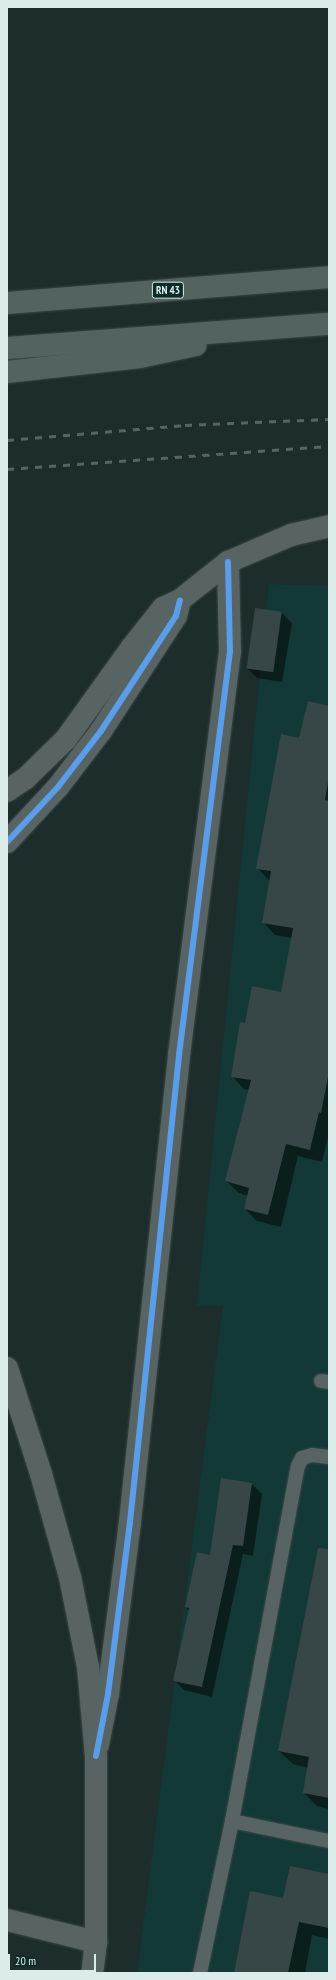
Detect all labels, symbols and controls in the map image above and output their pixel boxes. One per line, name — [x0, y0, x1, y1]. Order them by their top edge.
road number: RN 43 — [151, 281, 185, 299]
scale bar — [10, 1946, 98, 1972]
text: 20 m — [15, 1953, 36, 1968]

